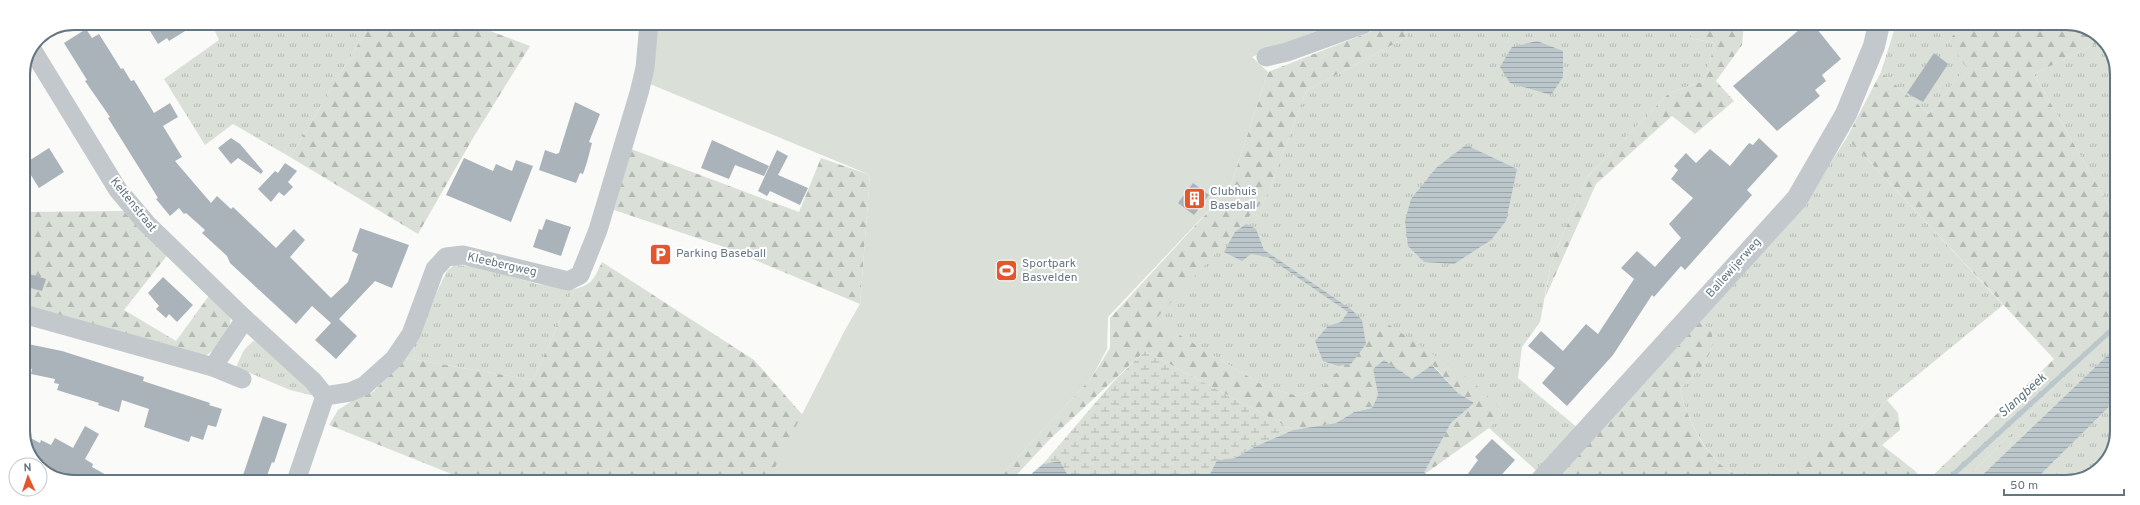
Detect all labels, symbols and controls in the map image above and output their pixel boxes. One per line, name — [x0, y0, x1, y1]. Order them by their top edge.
street label: Keltenstraat — [106, 174, 160, 236]
place label: Clubhuis Baseball — [1210, 184, 1257, 214]
building icon: Clubhuis Baseball — [1181, 186, 1207, 212]
street label: Ballewijerweg — [1703, 235, 1765, 301]
parking icon: Parking Baseball — [647, 241, 673, 267]
place label: Parking Baseball — [676, 246, 766, 262]
street label: Kleebergweg — [466, 249, 538, 281]
place label: Sportpark Basvelden — [1022, 256, 1077, 286]
sports icon: Sportpark Basvelden — [994, 258, 1020, 284]
water label: Slangbeek — [1996, 370, 2051, 422]
north arrow — [8, 457, 48, 497]
text: N — [23, 461, 32, 475]
scale bar — [2004, 471, 2124, 497]
text: 50 m — [2010, 478, 2038, 494]

